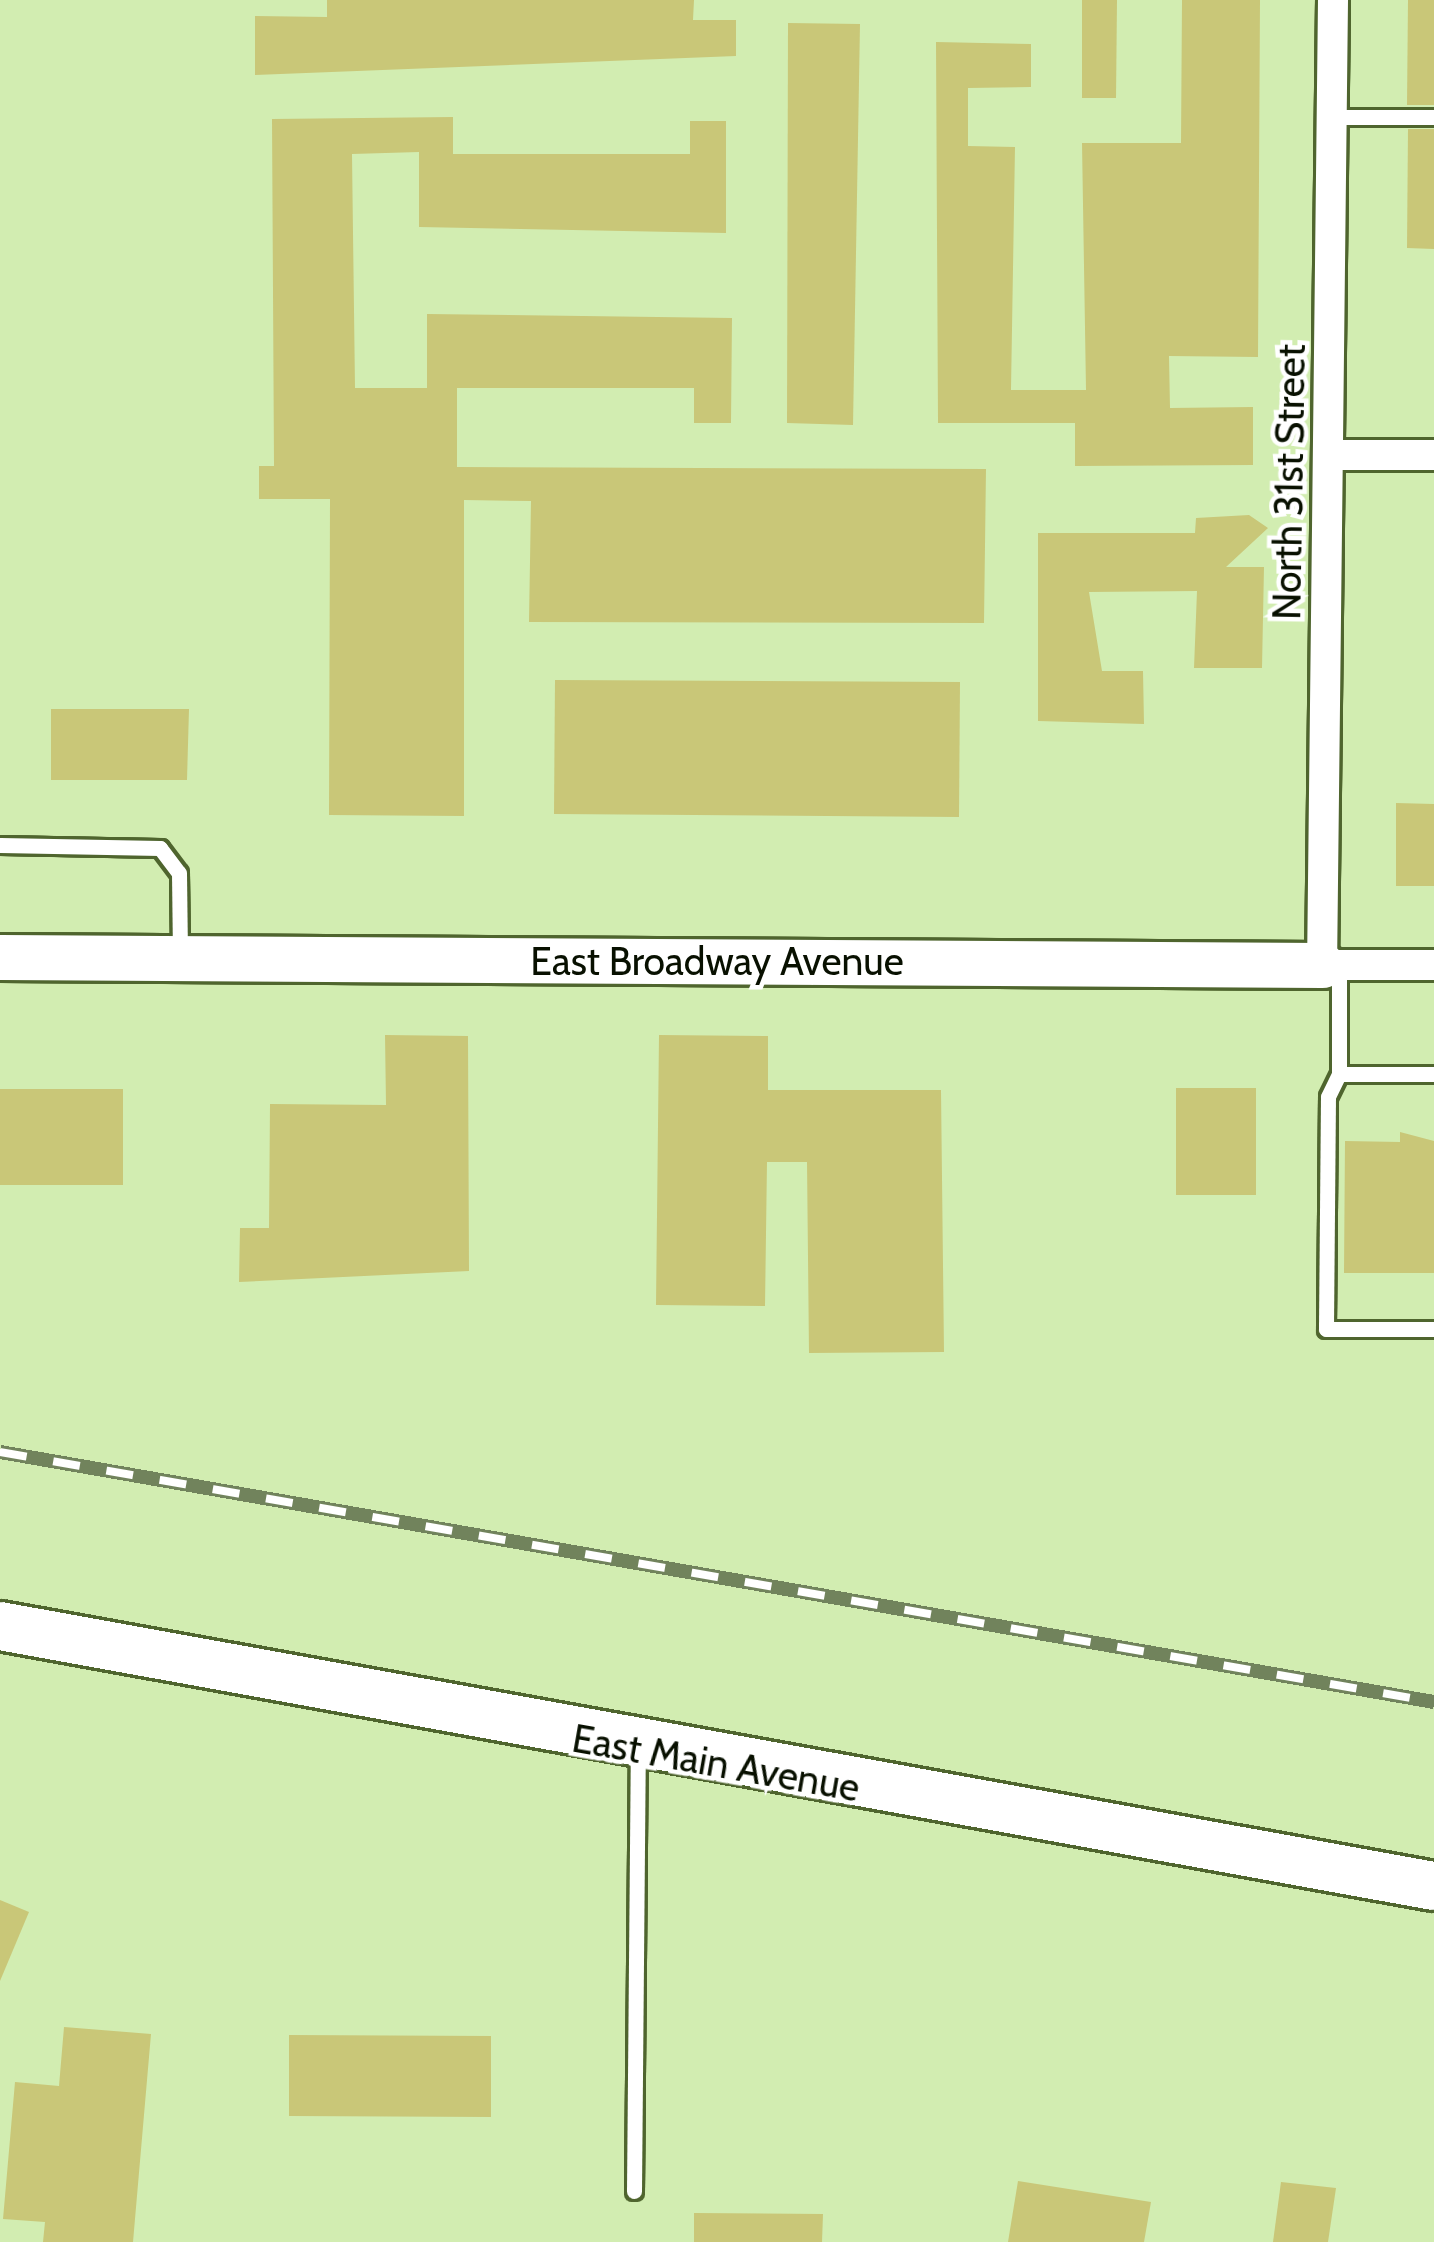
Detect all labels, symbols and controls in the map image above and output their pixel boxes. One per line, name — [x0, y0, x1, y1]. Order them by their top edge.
street label: North 31st Street — [1263, 344, 1315, 620]
street label: East Broadway Avenue — [530, 938, 904, 984]
street label: East Main Avenue — [569, 1715, 863, 1811]

